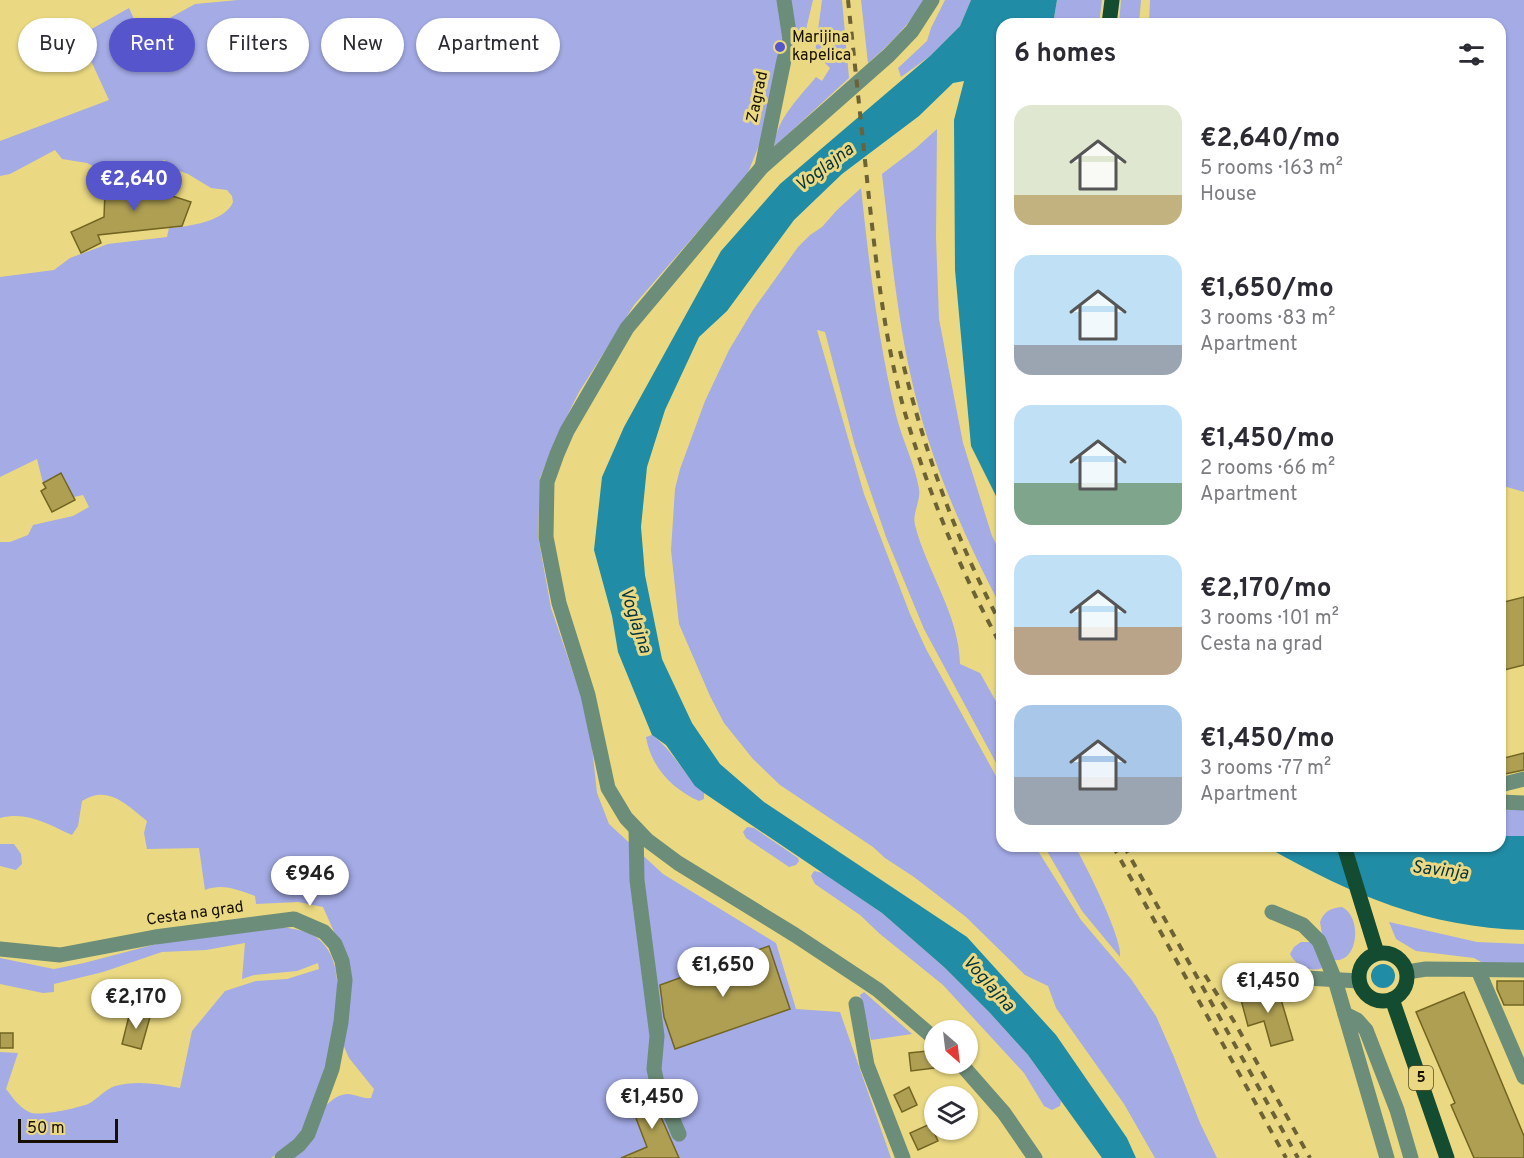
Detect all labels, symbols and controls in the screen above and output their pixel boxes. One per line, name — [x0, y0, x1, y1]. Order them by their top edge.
chip: Buy — [18, 18, 97, 72]
chip: Rent — [109, 18, 195, 72]
chip: Filters — [207, 18, 309, 72]
chip: New — [321, 18, 404, 72]
chip: Apartment — [416, 18, 560, 72]
place label: Marijina kapelica — [792, 28, 851, 66]
text: 6 homes — [1014, 38, 1116, 71]
icon: filters — [1455, 38, 1488, 71]
marker: Marijina kapelica — [773, 40, 787, 54]
street label: Zagrad — [743, 70, 773, 124]
text: €2,640/mo — [1200, 123, 1340, 156]
icon: home — [1062, 129, 1134, 201]
water label: Voglajna — [791, 138, 859, 197]
text: 5 rooms · 163 m² — [1200, 156, 1343, 182]
pin: €2,640 — [85, 161, 183, 212]
text: €2,640 — [100, 167, 168, 193]
text: House — [1200, 182, 1256, 208]
text: €1,650/mo — [1200, 273, 1334, 306]
icon: home — [1062, 279, 1134, 351]
text: 3 rooms · 83 m² — [1200, 306, 1335, 332]
text: Apartment — [1200, 332, 1298, 358]
text: €1,450/mo — [1200, 423, 1335, 456]
icon: home — [1062, 429, 1134, 501]
text: 2 rooms · 66 m² — [1200, 456, 1335, 482]
text: Apartment — [1200, 482, 1298, 508]
text: €2,170/mo — [1200, 573, 1332, 606]
icon: home — [1062, 579, 1134, 651]
water label: Voglajna — [614, 585, 657, 657]
text: 3 rooms · 101 m² — [1200, 606, 1339, 632]
text: Cesta na grad — [1200, 632, 1323, 658]
text: €1,450/mo — [1200, 723, 1335, 756]
icon: home — [1062, 729, 1134, 801]
text: 3 rooms · 77 m² — [1200, 756, 1331, 782]
text: Apartment — [1200, 782, 1298, 808]
pin: €946 — [274, 856, 346, 907]
water label: Savinja — [1410, 856, 1470, 886]
text: €946 — [285, 862, 335, 888]
street label: Cesta na grad — [145, 897, 245, 931]
pin: €1,650 — [674, 947, 772, 998]
water label: Voglajna — [957, 951, 1020, 1017]
text: €1,650 — [691, 953, 755, 979]
pin: €1,450 — [1219, 963, 1317, 1014]
text: €1,450 — [1236, 969, 1300, 995]
pin: €2,170 — [87, 979, 185, 1030]
text: €2,170 — [105, 985, 167, 1011]
north arrow — [924, 1020, 978, 1074]
map controls — [924, 1020, 978, 1140]
road number: 5 — [1409, 1066, 1433, 1090]
pin: €1,450 — [603, 1079, 701, 1130]
text: €1,450 — [620, 1085, 684, 1111]
button: layers — [924, 1086, 978, 1140]
scale bar — [18, 1116, 118, 1144]
text: 50 m — [27, 1119, 65, 1139]

